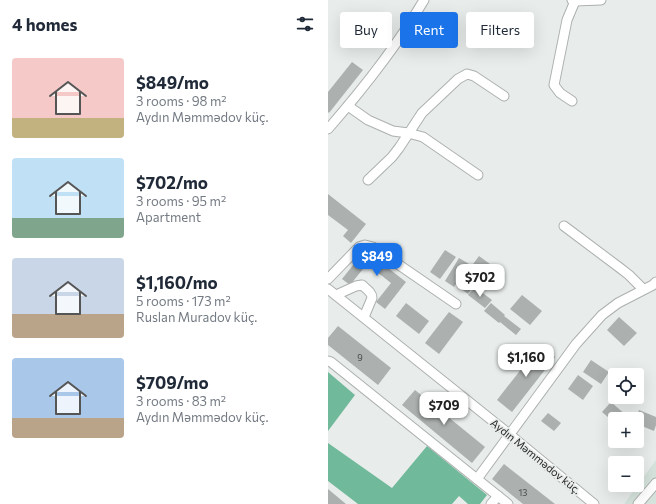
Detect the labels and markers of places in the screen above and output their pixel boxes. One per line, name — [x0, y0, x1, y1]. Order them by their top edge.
pin: $849 — [353, 243, 401, 277]
pin: $702 — [456, 264, 504, 298]
pin: $1,160 — [493, 344, 559, 378]
pin: $709 — [420, 392, 468, 426]

